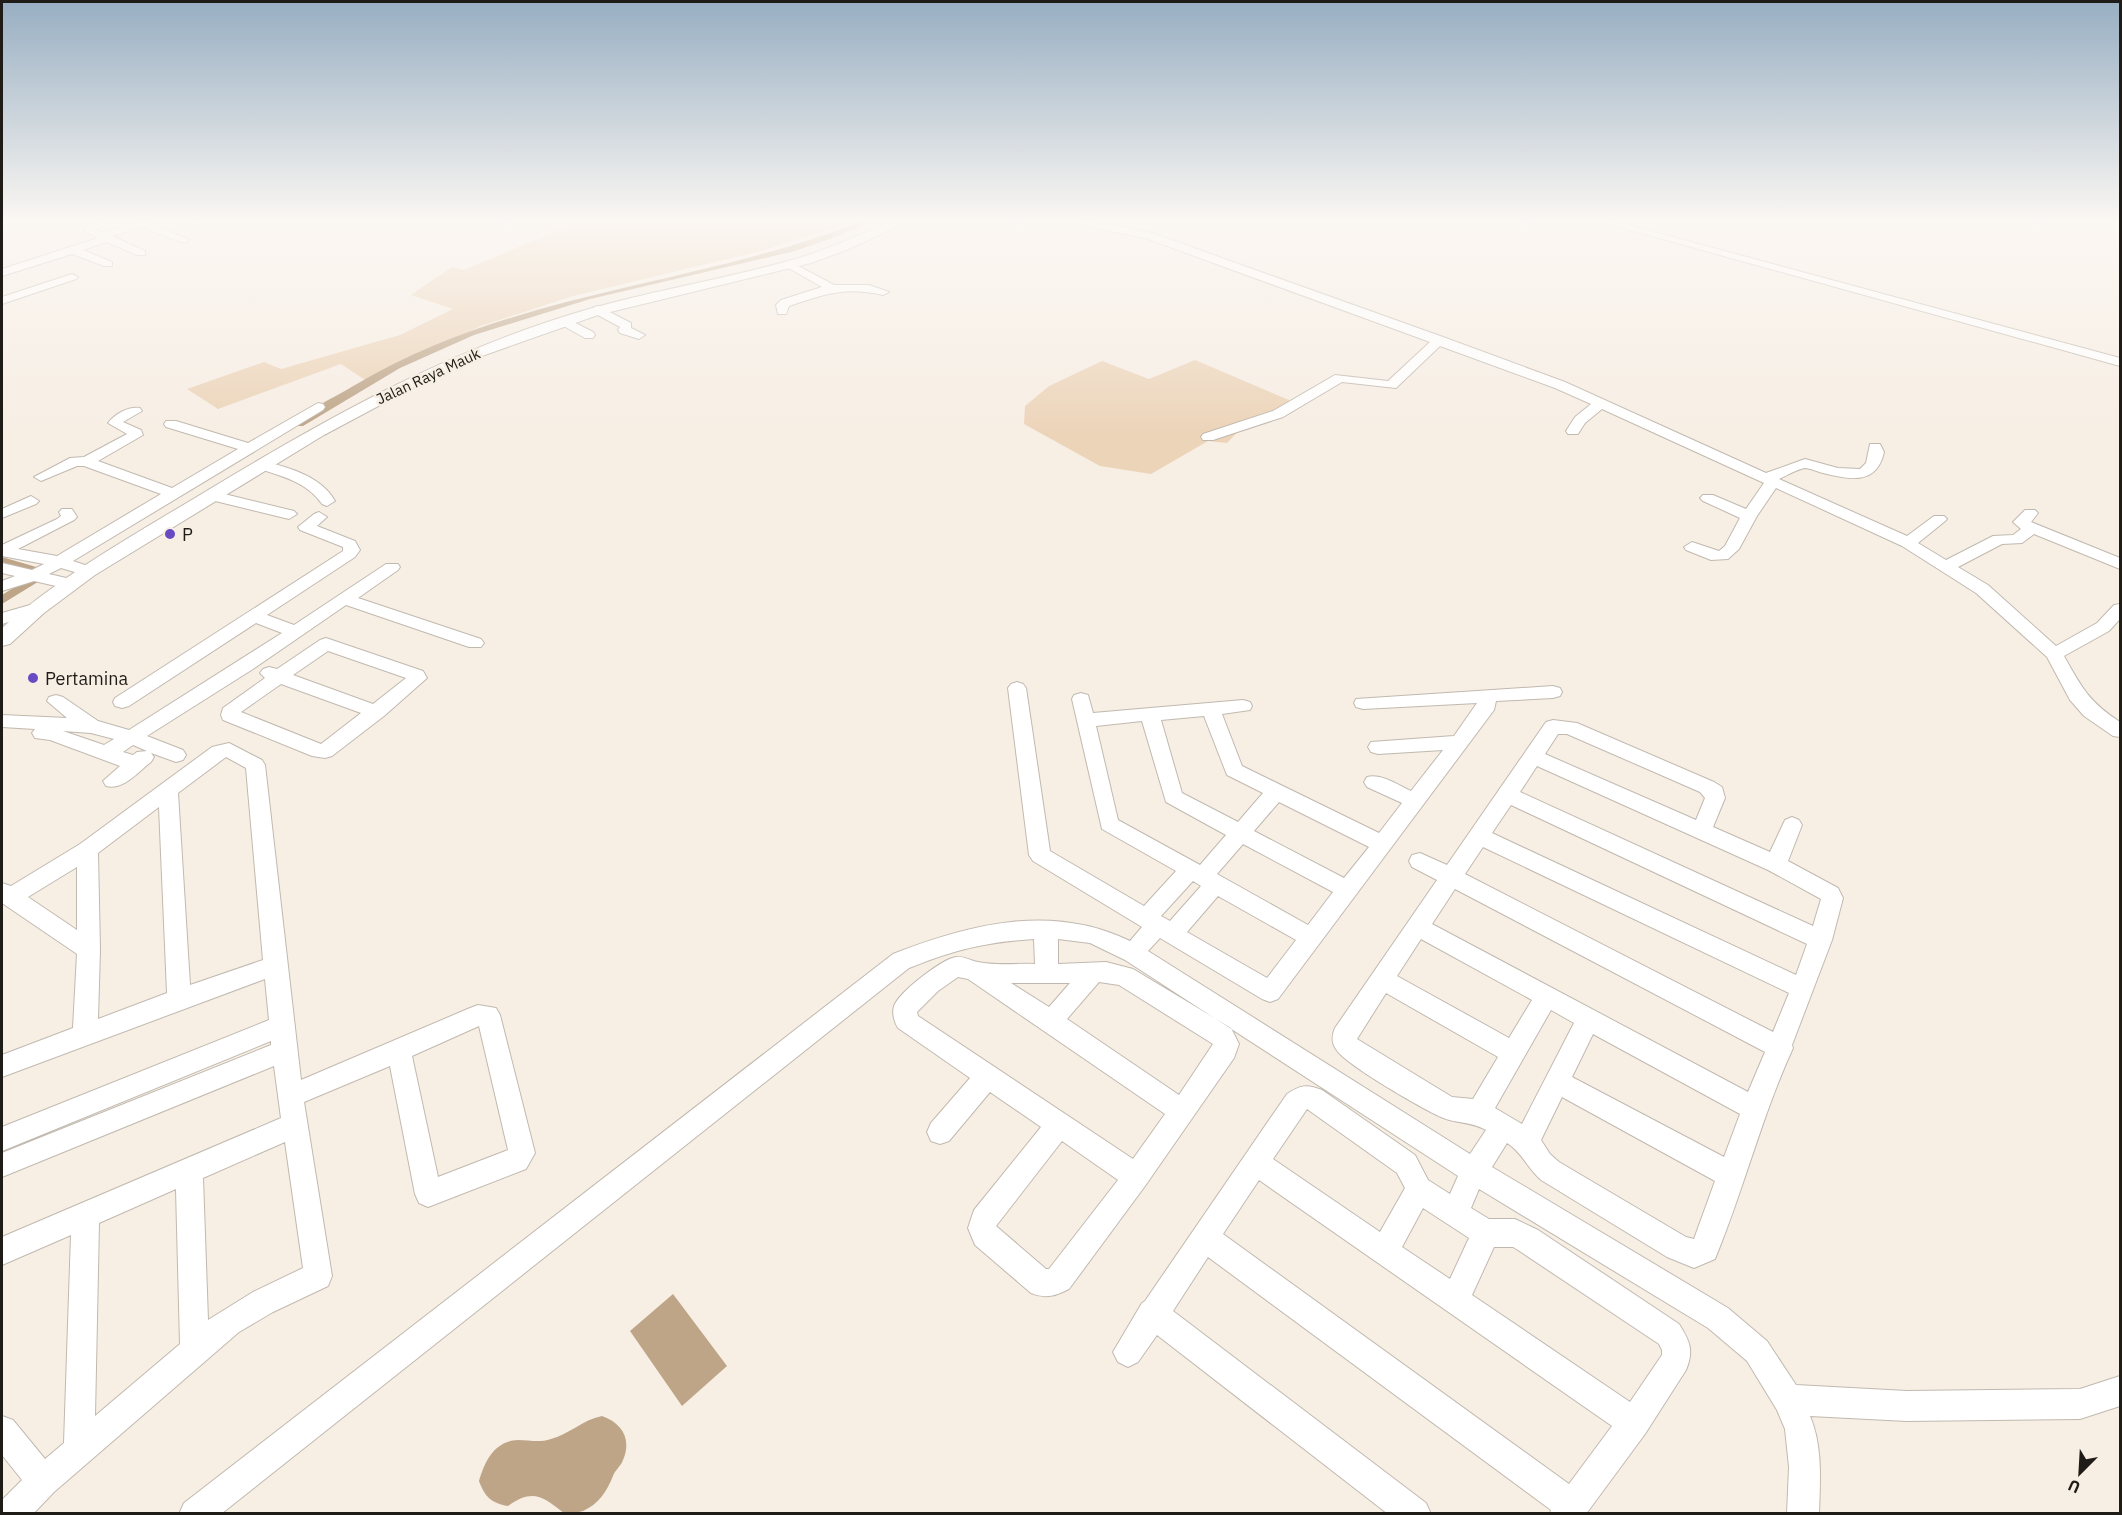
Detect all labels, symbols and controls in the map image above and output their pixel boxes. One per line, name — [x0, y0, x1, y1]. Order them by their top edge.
street label: Jalan Raya Mauk — [373, 344, 483, 408]
place label: P — [182, 523, 193, 546]
marker: P — [163, 527, 177, 541]
place label: Pertamina — [45, 667, 128, 690]
marker: Pertamina — [26, 671, 40, 685]
north arrow — [2050, 1443, 2110, 1503]
text: U — [2065, 1475, 2083, 1498]

